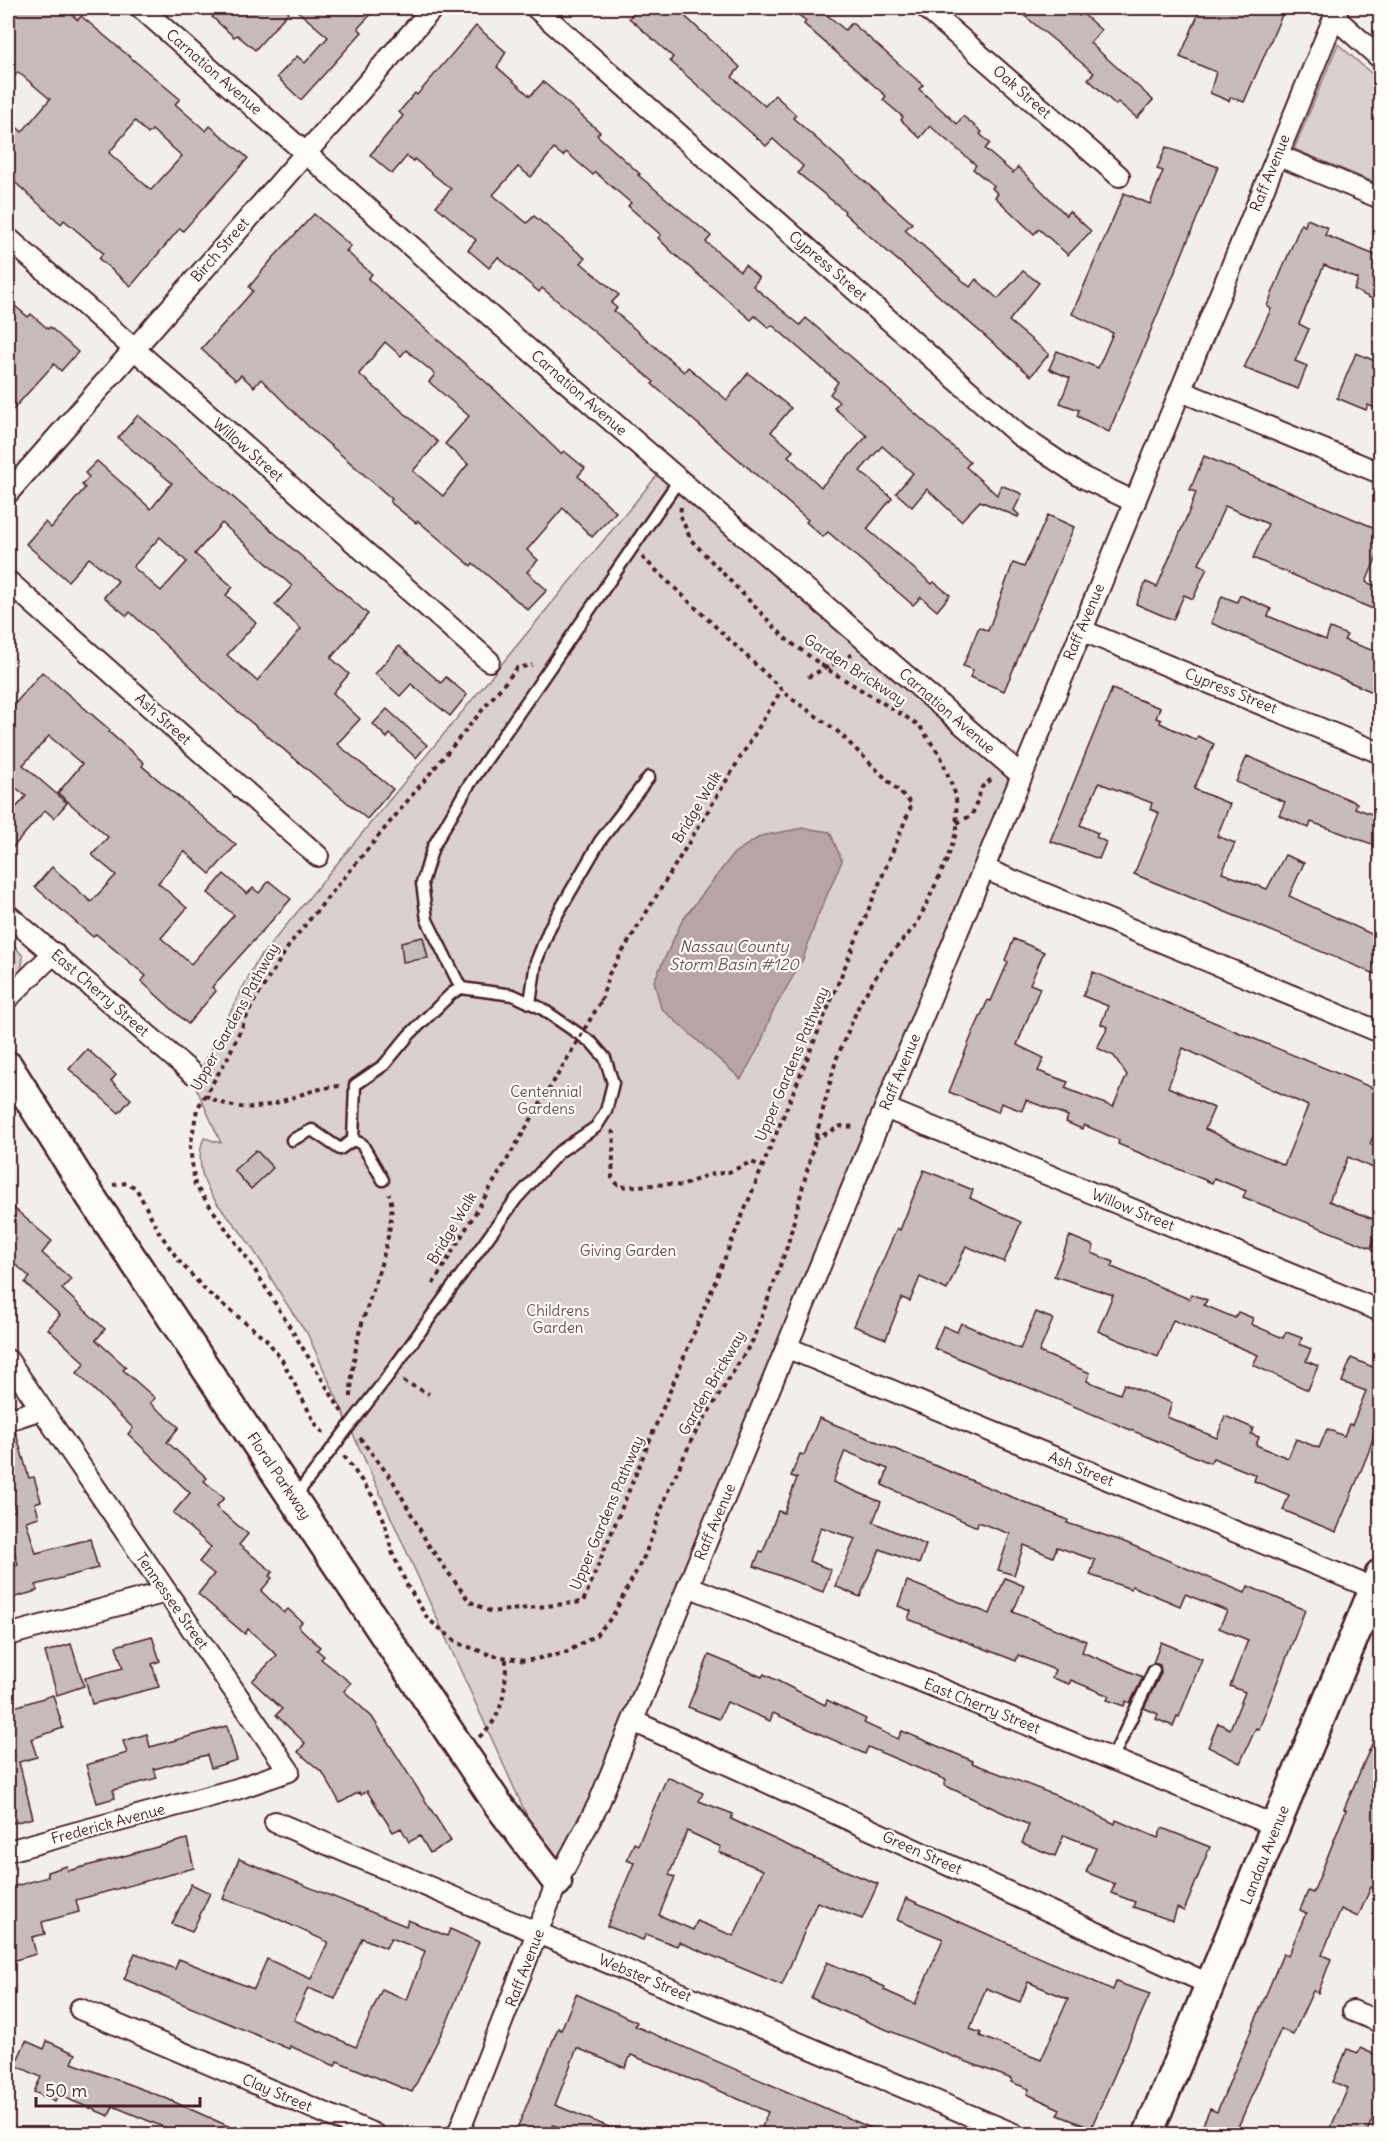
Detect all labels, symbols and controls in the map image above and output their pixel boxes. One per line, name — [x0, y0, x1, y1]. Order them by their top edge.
street label: Carnation Avenue — [162, 25, 266, 119]
street label: Oak Street — [989, 61, 1056, 122]
street label: Raff Avenue — [1245, 131, 1294, 214]
street label: Birch Street — [187, 214, 253, 286]
street label: Cypress Street — [785, 226, 871, 305]
street label: Carnation Avenue — [527, 346, 631, 440]
street label: Willow Street — [209, 414, 288, 486]
street label: Raff Avenue — [1059, 580, 1108, 663]
street label: Garden Brickway — [801, 630, 910, 710]
street label: Cypress Street — [1182, 663, 1280, 718]
street label: Carnation Avenue — [895, 664, 999, 758]
street label: Ash Street — [131, 689, 195, 749]
street label: Bridge Walk — [668, 767, 726, 846]
water label: Nassau County Storm Basin #120 — [669, 936, 800, 974]
street label: Upper Gardens Pathway — [186, 940, 283, 1094]
street label: East Cherry Street — [47, 945, 153, 1040]
street label: Upper Gardens Pathway — [750, 984, 833, 1144]
street label: Raff Avenue — [875, 1030, 924, 1113]
park label: Centennial Gardens — [510, 1082, 582, 1118]
street label: Willow Street — [1089, 1184, 1177, 1235]
street label: Bridge Walk — [423, 1188, 481, 1267]
park label: Giving Garden — [580, 1241, 676, 1260]
park label: Childrens Garden — [526, 1301, 590, 1337]
street label: Garden Brickway — [674, 1327, 749, 1439]
street label: Floral Parkway — [243, 1428, 316, 1523]
street label: Upper Gardens Pathway — [565, 1433, 648, 1593]
street label: Ash Street — [1046, 1447, 1117, 1490]
street label: Raff Avenue — [690, 1480, 739, 1563]
street label: Tennessee Street — [132, 1549, 213, 1653]
street label: East Cherry Street — [921, 1674, 1043, 1737]
street label: Frederick Avenue — [49, 1799, 167, 1848]
street label: Landau Avenue — [1236, 1802, 1293, 1907]
street label: Green Street — [880, 1827, 965, 1879]
street label: Raff Avenue — [501, 1926, 548, 2009]
street label: Webster Street — [596, 1949, 694, 2006]
street label: Clay Street — [239, 2069, 315, 2116]
scale bar — [36, 2070, 200, 2108]
text: 50 m — [45, 2079, 87, 2102]

